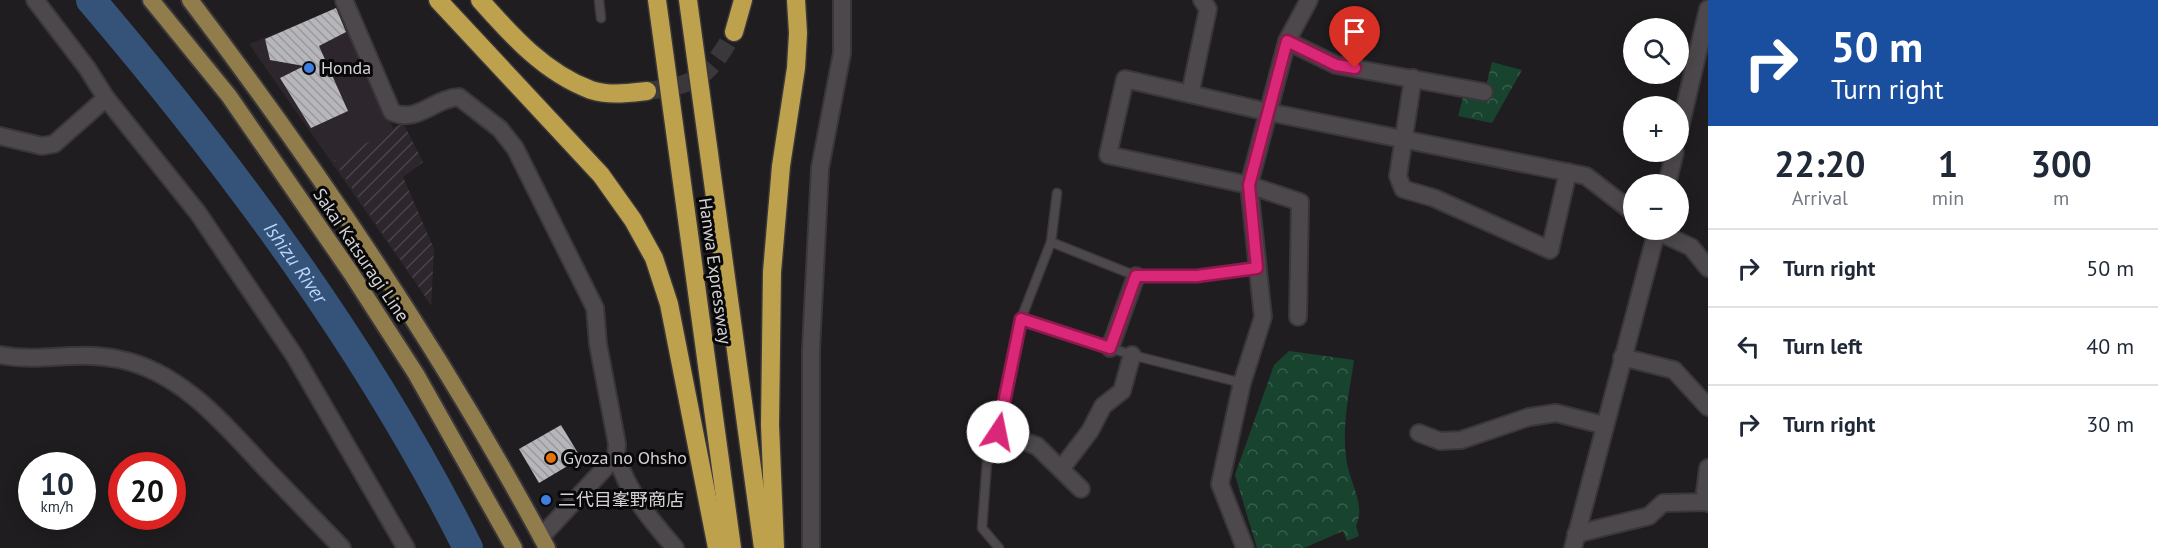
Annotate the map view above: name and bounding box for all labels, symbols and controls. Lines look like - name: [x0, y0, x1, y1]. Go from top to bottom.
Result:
- pin: [1329, 6, 1380, 68]
- icon: arrive: [1338, 15, 1371, 48]
- map controls: [1623, 18, 1689, 240]
- button: search: [1623, 18, 1689, 84]
- text: 50 m: [1831, 19, 1923, 74]
- icon: right: [1732, 24, 1810, 102]
- place label: Honda: [321, 56, 371, 79]
- marker: Honda: [302, 61, 316, 75]
- text: Turn right: [1831, 72, 1944, 106]
- button: +: [1623, 96, 1689, 162]
- text: 22:20: [1774, 140, 1866, 187]
- text: 1: [1938, 140, 1958, 187]
- text: 300: [2031, 140, 2092, 187]
- button: −: [1623, 174, 1689, 240]
- street label: Sakai Katsuragi Line: [308, 184, 415, 326]
- text: Arrival: [1792, 185, 1848, 211]
- text: min: [1932, 185, 1964, 211]
- text: m: [2053, 185, 2069, 211]
- street label: Hanwa Expressway: [694, 196, 737, 346]
- water label: Ishizu River: [258, 217, 334, 310]
- icon: right: [1732, 252, 1765, 285]
- text: Turn right: [1783, 254, 1875, 282]
- text: 50 m: [2086, 254, 2134, 282]
- icon: left: [1732, 330, 1765, 363]
- text: Turn left: [1783, 332, 1863, 360]
- text: 40 m: [2086, 332, 2134, 360]
- position arrow: [966, 400, 1030, 464]
- icon: right: [1732, 408, 1765, 441]
- text: Turn right: [1783, 410, 1875, 438]
- text: 30 m: [2086, 410, 2134, 438]
- place label: Gyoza no Ohsho: [563, 446, 687, 469]
- marker: Gyoza no Ohsho: [544, 451, 558, 465]
- speed limit sign: 20: [108, 452, 186, 530]
- text: 10: [40, 464, 74, 503]
- place label: 二代目峯野商店: [558, 488, 684, 511]
- marker: 二代目峯野商店: [539, 493, 553, 507]
- text: km/h: [41, 497, 73, 516]

